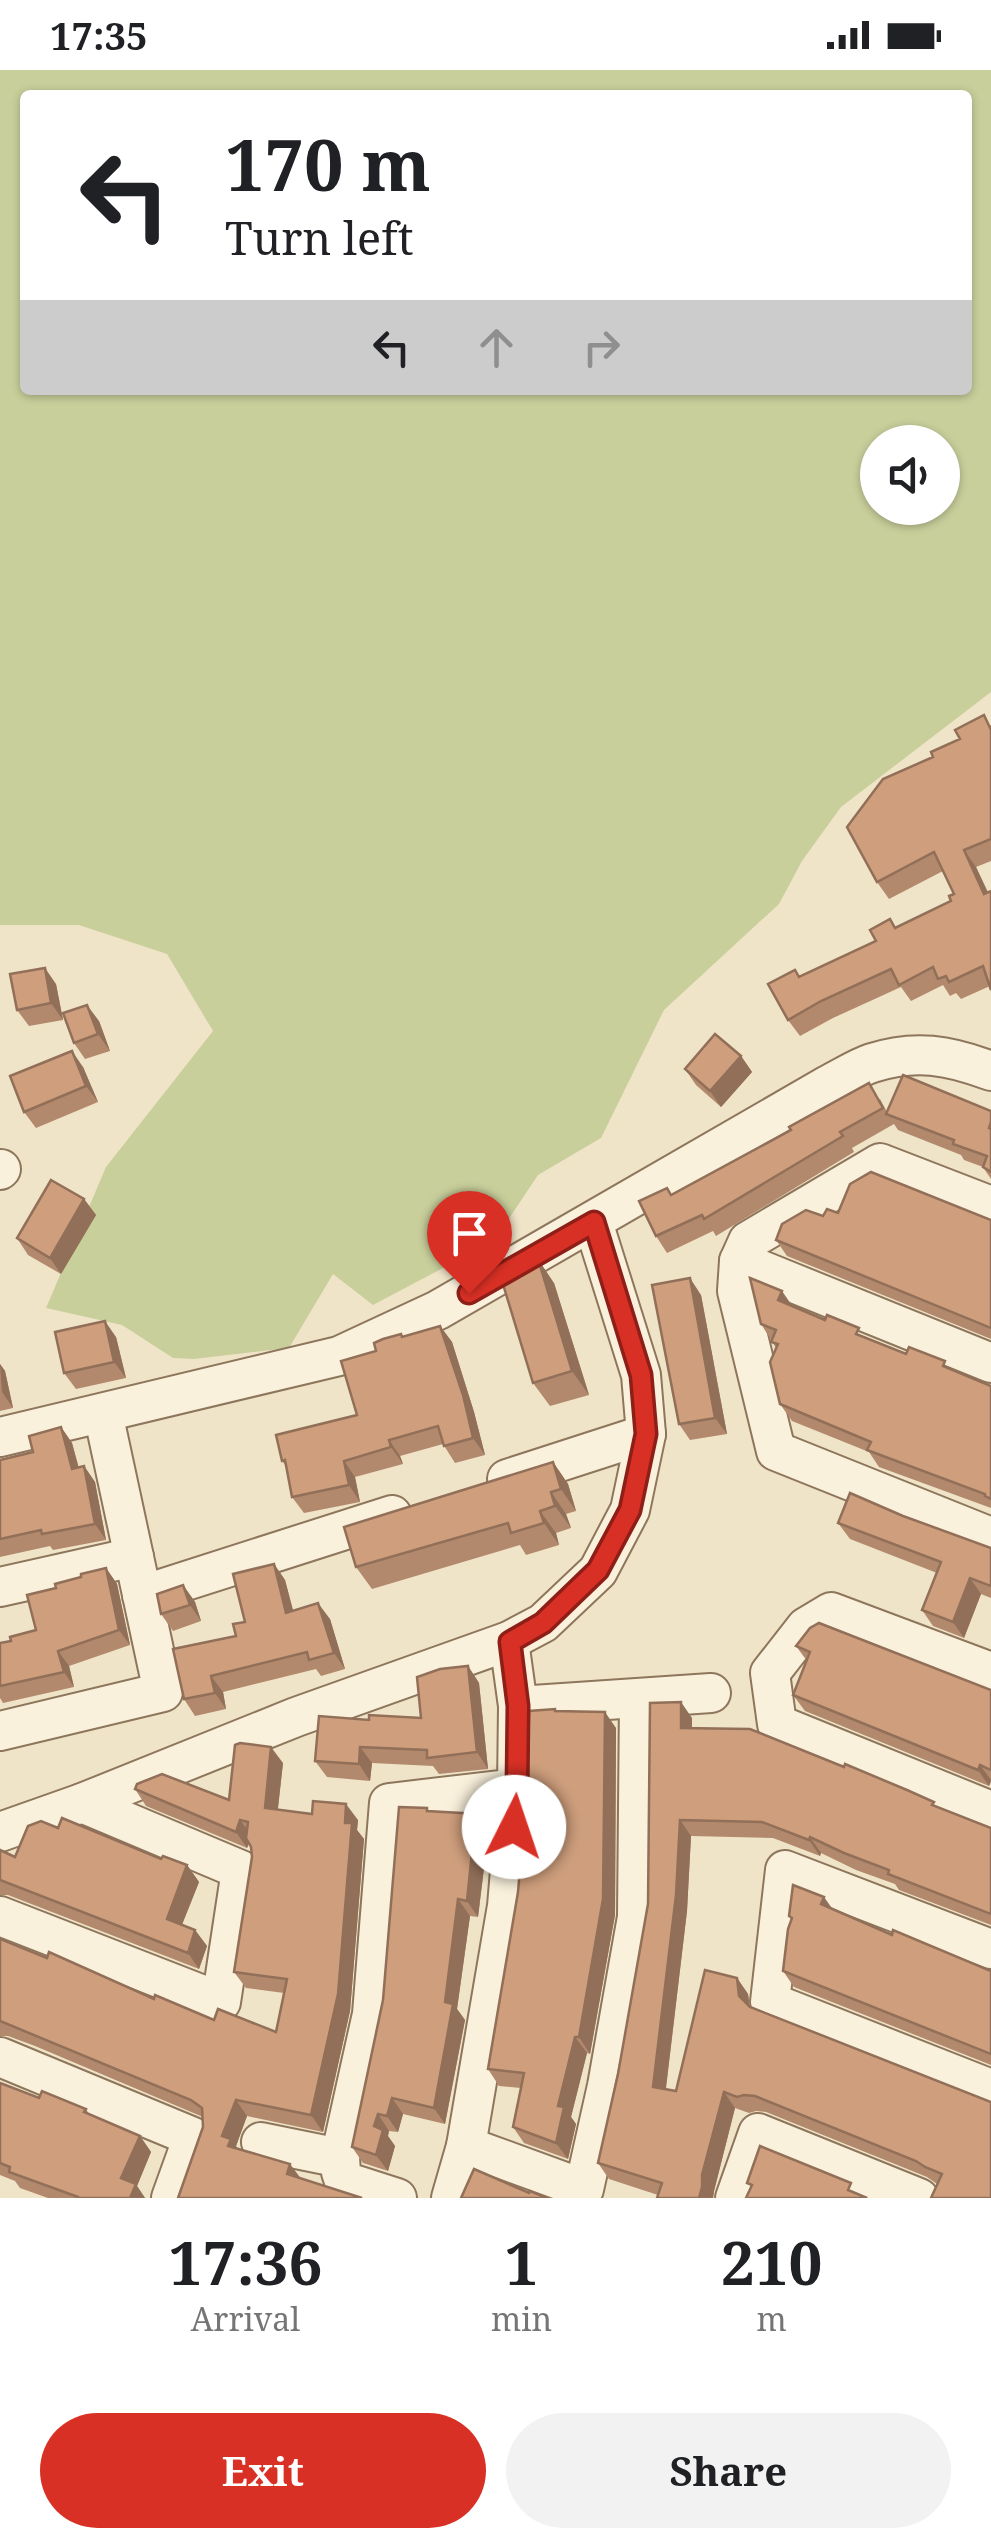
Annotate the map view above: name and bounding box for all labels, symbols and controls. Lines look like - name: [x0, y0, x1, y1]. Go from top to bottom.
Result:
- text: 17:35: [50, 9, 147, 61]
- text: 170 m: [225, 116, 431, 212]
- icon: left: [60, 130, 190, 260]
- text: Turn left: [225, 207, 414, 268]
- icon: left: [364, 320, 419, 375]
- icon: ahead: [469, 320, 524, 375]
- icon: right: [574, 320, 629, 375]
- map controls: [860, 425, 960, 525]
- button: sound: [860, 425, 960, 525]
- pin: [427, 1191, 512, 1294]
- icon: arrive: [442, 1206, 497, 1261]
- position arrow: [462, 1775, 566, 1879]
- text: 17:36: [169, 2221, 322, 2303]
- text: 1: [505, 2221, 539, 2303]
- text: 210: [721, 2221, 822, 2303]
- text: Arrival: [191, 2297, 300, 2340]
- text: min: [491, 2297, 552, 2340]
- text: m: [756, 2297, 787, 2340]
- button: Exit: [40, 2413, 486, 2528]
- button: Share: [506, 2413, 951, 2528]

